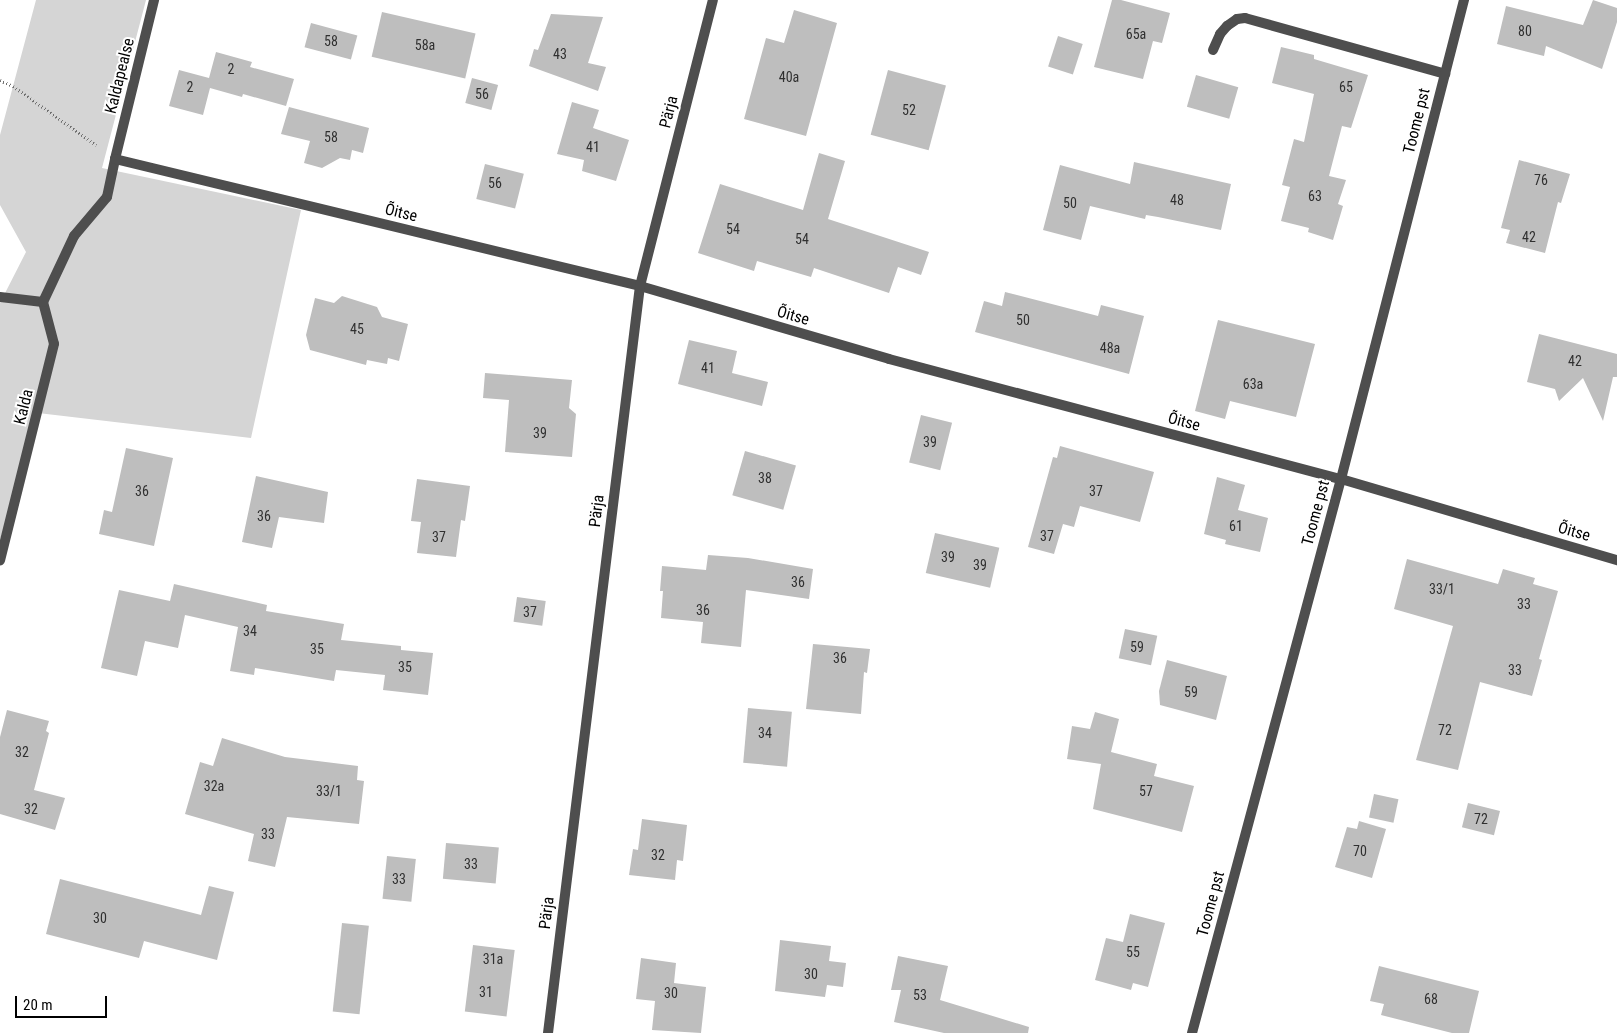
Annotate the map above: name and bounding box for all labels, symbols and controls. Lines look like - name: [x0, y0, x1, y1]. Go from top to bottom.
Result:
- house number: 80: [1518, 23, 1532, 39]
- house number: 65a: [1126, 26, 1146, 42]
- house number: 58: [324, 33, 338, 49]
- street label: Kaldapealse: [101, 36, 139, 116]
- house number: 58a: [415, 37, 435, 53]
- house number: 43: [553, 46, 567, 62]
- house number: 2: [228, 61, 234, 77]
- house number: 40a: [779, 69, 799, 85]
- house number: 2: [187, 79, 193, 95]
- house number: 65: [1339, 79, 1353, 95]
- house number: 56: [475, 86, 489, 102]
- street label: Toome pst: [1400, 86, 1434, 156]
- street label: Pärja: [656, 94, 682, 130]
- house number: 52: [902, 102, 916, 118]
- house number: 58: [324, 129, 338, 145]
- house number: 41: [586, 139, 600, 155]
- house number: 76: [1534, 172, 1548, 188]
- house number: 56: [488, 175, 502, 191]
- house number: 63: [1308, 188, 1322, 204]
- house number: 48: [1170, 192, 1184, 208]
- house number: 50: [1063, 195, 1077, 211]
- street label: Õitse: [383, 200, 419, 226]
- house number: 54: [726, 221, 740, 237]
- house number: 42: [1522, 229, 1536, 245]
- house number: 54: [795, 231, 809, 247]
- street label: Õitse: [775, 302, 811, 330]
- house number: 50: [1016, 312, 1030, 328]
- house number: 45: [350, 321, 364, 337]
- house number: 48a: [1100, 340, 1120, 356]
- house number: 42: [1568, 353, 1582, 369]
- house number: 41: [701, 360, 715, 376]
- house number: 63a: [1243, 376, 1263, 392]
- street label: Kalda: [10, 387, 38, 427]
- street label: Õitse: [1166, 408, 1202, 436]
- house number: 39: [533, 425, 547, 441]
- house number: 39: [923, 434, 937, 450]
- house number: 38: [758, 470, 772, 486]
- street label: Toome pst: [1298, 478, 1334, 548]
- house number: 36: [135, 483, 149, 499]
- house number: 37: [1089, 483, 1103, 499]
- street label: Pärja: [585, 494, 609, 528]
- house number: 36: [257, 508, 271, 524]
- house number: 61: [1229, 518, 1243, 534]
- street label: Õitse: [1556, 518, 1592, 546]
- house number: 37: [1040, 528, 1054, 544]
- house number: 37: [432, 529, 446, 545]
- house number: 39: [941, 549, 955, 565]
- house number: 39: [973, 557, 987, 573]
- house number: 36: [791, 574, 805, 590]
- house number: 33/1: [1429, 581, 1455, 597]
- house number: 33: [1517, 596, 1531, 612]
- house number: 36: [696, 602, 710, 618]
- house number: 37: [523, 604, 537, 620]
- house number: 34: [243, 623, 257, 639]
- house number: 59: [1130, 639, 1144, 655]
- house number: 35: [310, 641, 324, 657]
- house number: 36: [833, 650, 847, 666]
- house number: 35: [398, 659, 412, 675]
- house number: 33: [1508, 662, 1522, 678]
- house number: 59: [1184, 684, 1198, 700]
- house number: 72: [1438, 722, 1452, 738]
- house number: 34: [758, 725, 772, 741]
- house number: 32: [15, 744, 29, 760]
- house number: 32a: [204, 778, 224, 794]
- house number: 33/1: [316, 783, 342, 799]
- house number: 57: [1139, 783, 1153, 799]
- house number: 32: [24, 801, 38, 817]
- house number: 72: [1474, 811, 1488, 827]
- house number: 33: [261, 826, 275, 842]
- house number: 70: [1353, 843, 1367, 859]
- house number: 32: [651, 847, 665, 863]
- house number: 33: [464, 856, 478, 872]
- street label: Toome pst: [1193, 869, 1229, 939]
- house number: 33: [392, 871, 406, 887]
- street label: Pärja: [535, 896, 559, 930]
- house number: 30: [93, 910, 107, 926]
- house number: 55: [1126, 944, 1140, 960]
- house number: 31a: [483, 951, 503, 967]
- house number: 30: [804, 966, 818, 982]
- house number: 31: [479, 984, 493, 1000]
- house number: 30: [664, 985, 678, 1001]
- scale bar: [18, 986, 110, 1018]
- house number: 53: [913, 987, 927, 1003]
- house number: 68: [1424, 991, 1438, 1007]
- text: 20 m: [23, 996, 53, 1014]

